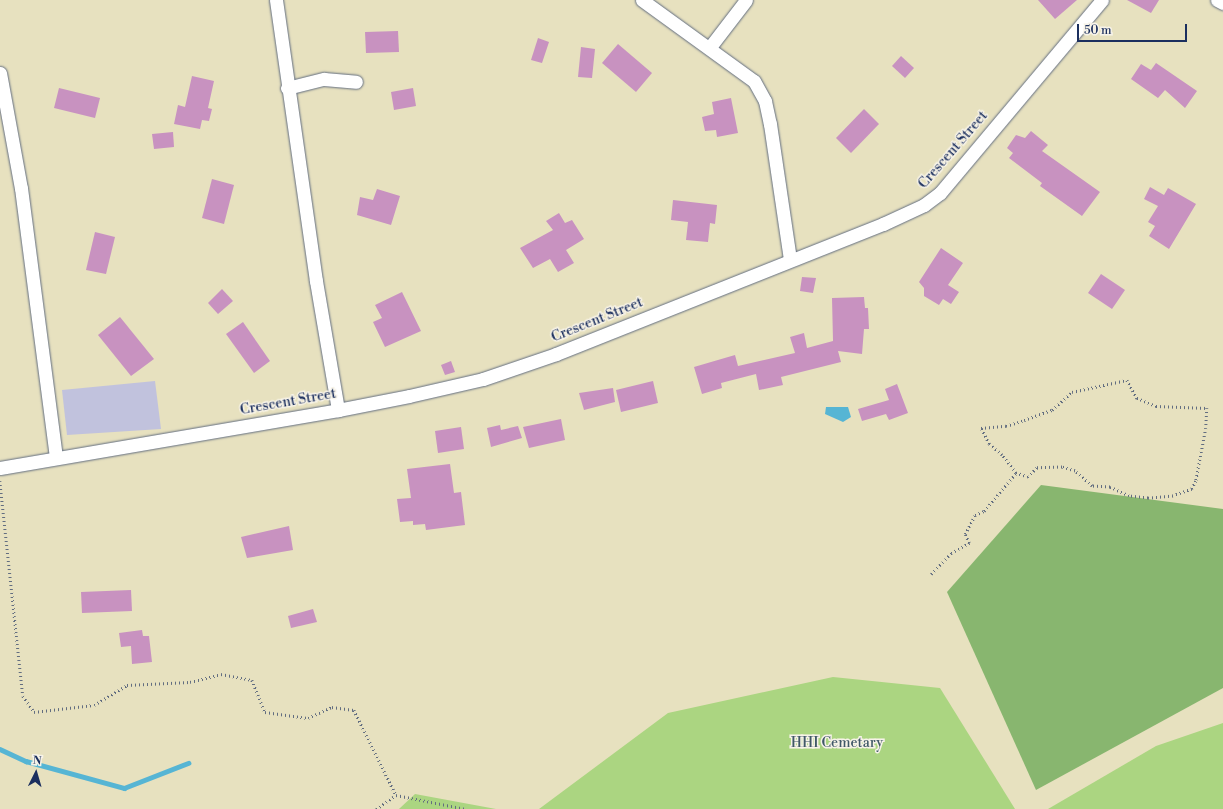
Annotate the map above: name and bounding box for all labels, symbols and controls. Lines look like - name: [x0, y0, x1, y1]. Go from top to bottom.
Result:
- scale bar: [1079, 16, 1189, 42]
- text: 50 m: [1084, 23, 1112, 38]
- street label: Crescent Street: [915, 108, 991, 192]
- street label: Crescent Street: [549, 294, 645, 346]
- street label: Crescent Street: [239, 385, 337, 419]
- park label: HHI Cemetary: [791, 735, 883, 751]
- north arrow: [16, 753, 56, 793]
- text: N: [32, 754, 42, 768]

